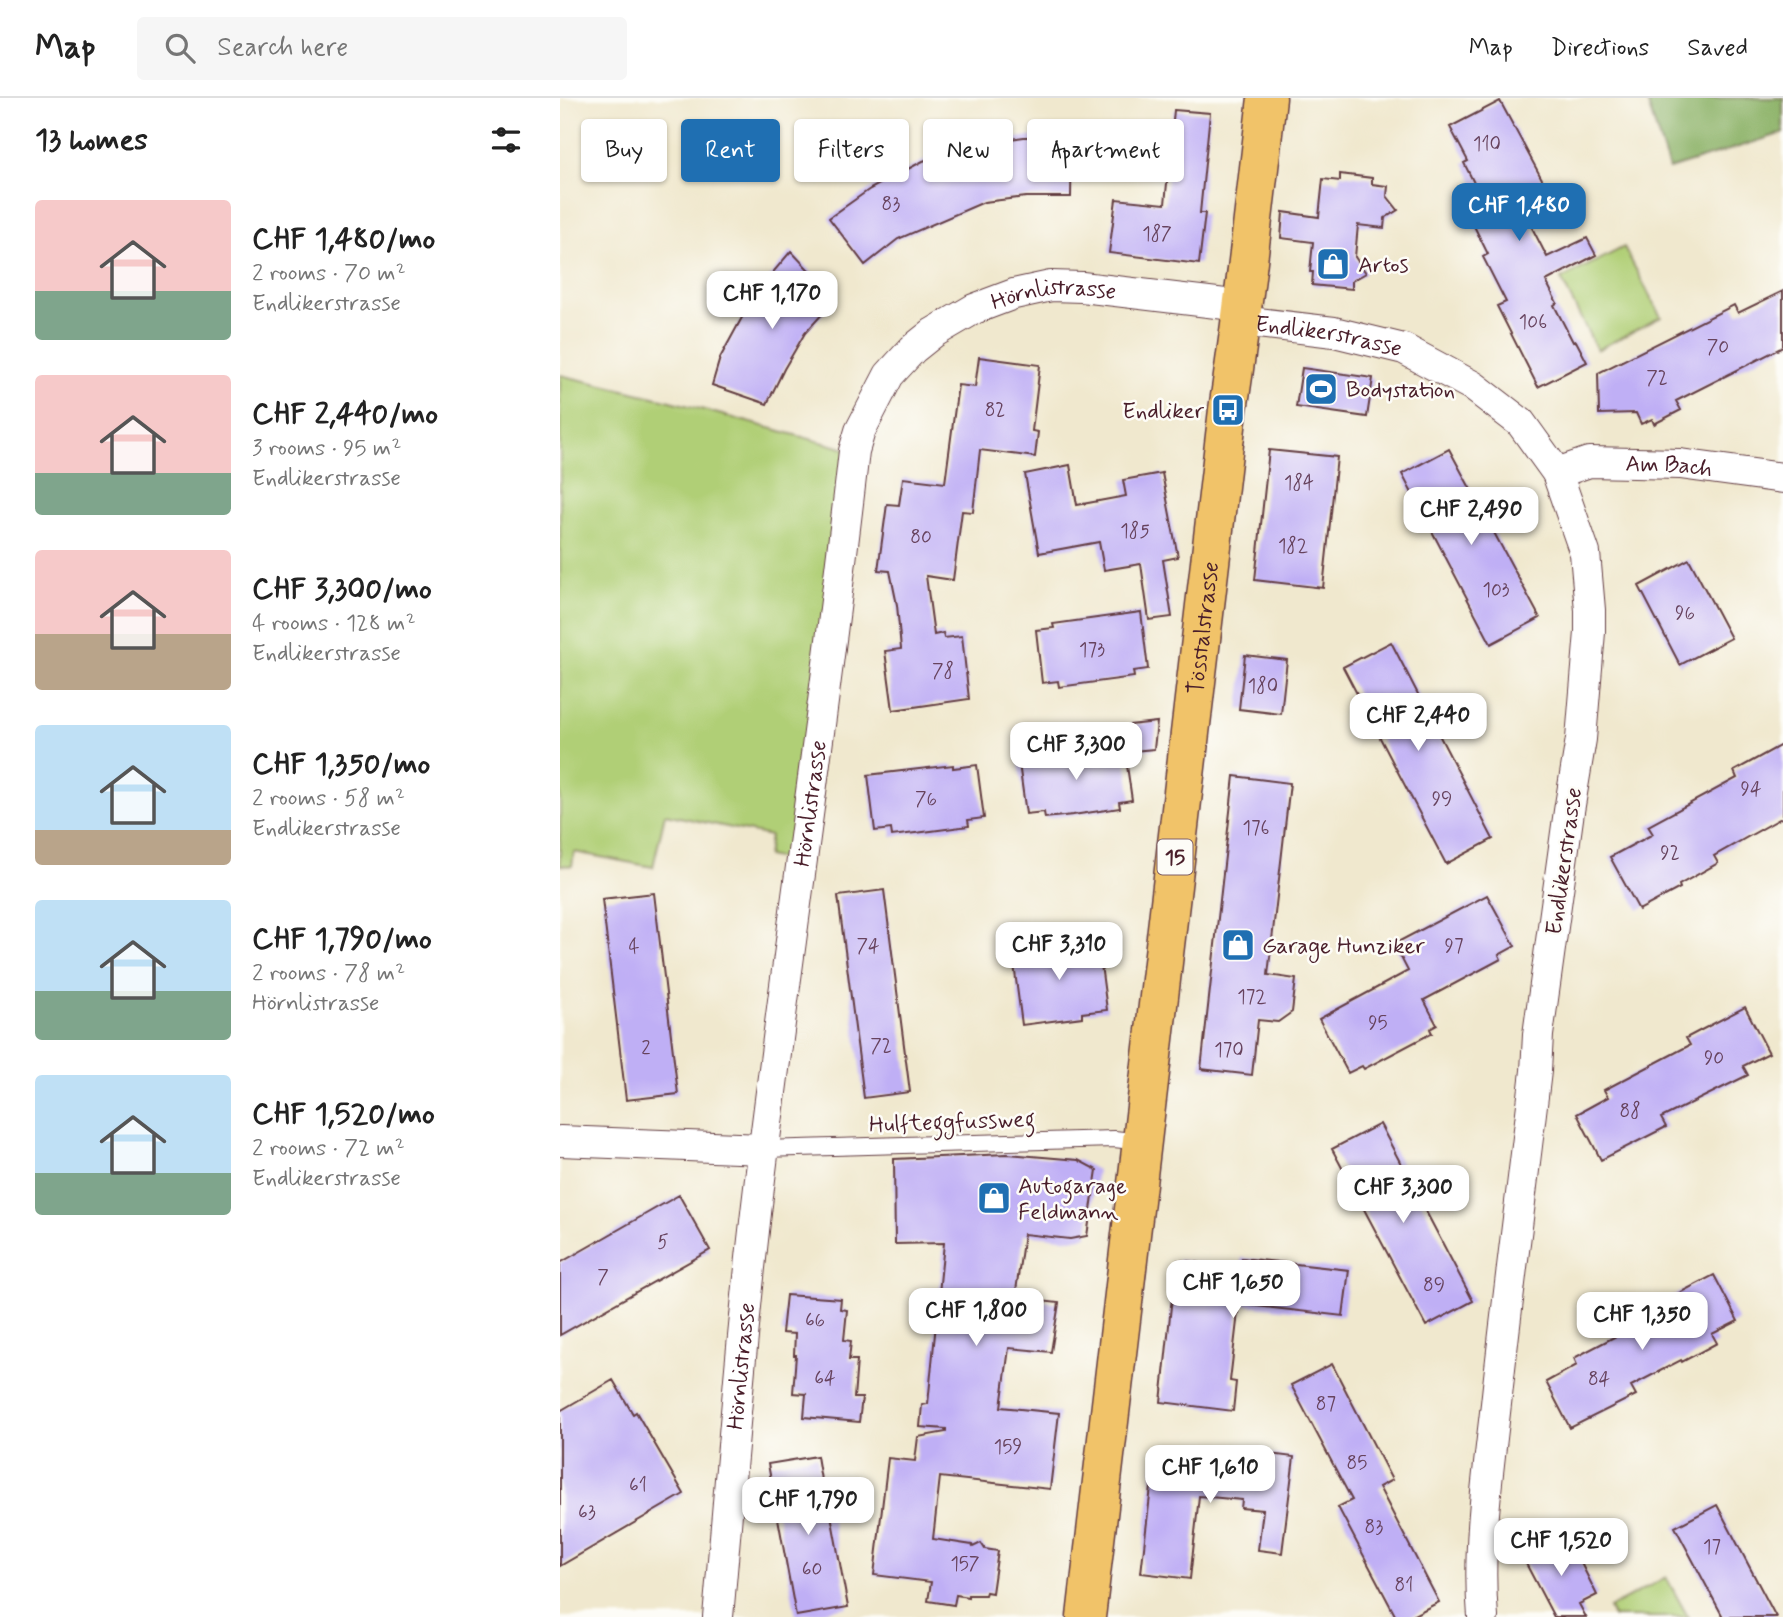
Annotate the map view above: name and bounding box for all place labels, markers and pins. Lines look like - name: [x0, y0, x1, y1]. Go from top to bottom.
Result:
- pin: CHF 1,480: [1439, 184, 1599, 243]
- shop icon: Artos: [1314, 245, 1352, 283]
- place label: Artos: [1358, 251, 1409, 281]
- pin: CHF 1,170: [692, 272, 852, 331]
- sports icon: Bodystation: [1302, 370, 1340, 408]
- place label: Bodystation: [1346, 376, 1455, 406]
- bus stop icon: Endliker: [1209, 391, 1247, 429]
- place label: Endliker: [1122, 397, 1204, 427]
- pin: CHF 2,490: [1391, 488, 1551, 547]
- pin: CHF 2,440: [1338, 694, 1498, 753]
- pin: CHF 3,300: [996, 722, 1156, 782]
- pin: CHF 3,310: [979, 922, 1139, 982]
- shop icon: Garage Hunziker: [1219, 926, 1257, 964]
- place label: Garage Hunziker: [1262, 932, 1425, 964]
- pin: CHF 3,300: [1323, 1166, 1483, 1225]
- place label: Autogarage Feldmann: [1018, 1172, 1127, 1228]
- shop icon: Autogarage Feldmann: [975, 1179, 1013, 1217]
- pin: CHF 1,650: [1153, 1260, 1313, 1320]
- pin: CHF 1,800: [896, 1288, 1056, 1348]
- pin: CHF 1,350: [1562, 1292, 1722, 1352]
- pin: CHF 1,610: [1130, 1446, 1290, 1505]
- pin: CHF 1,790: [728, 1478, 888, 1537]
- pin: CHF 1,520: [1481, 1518, 1641, 1578]

